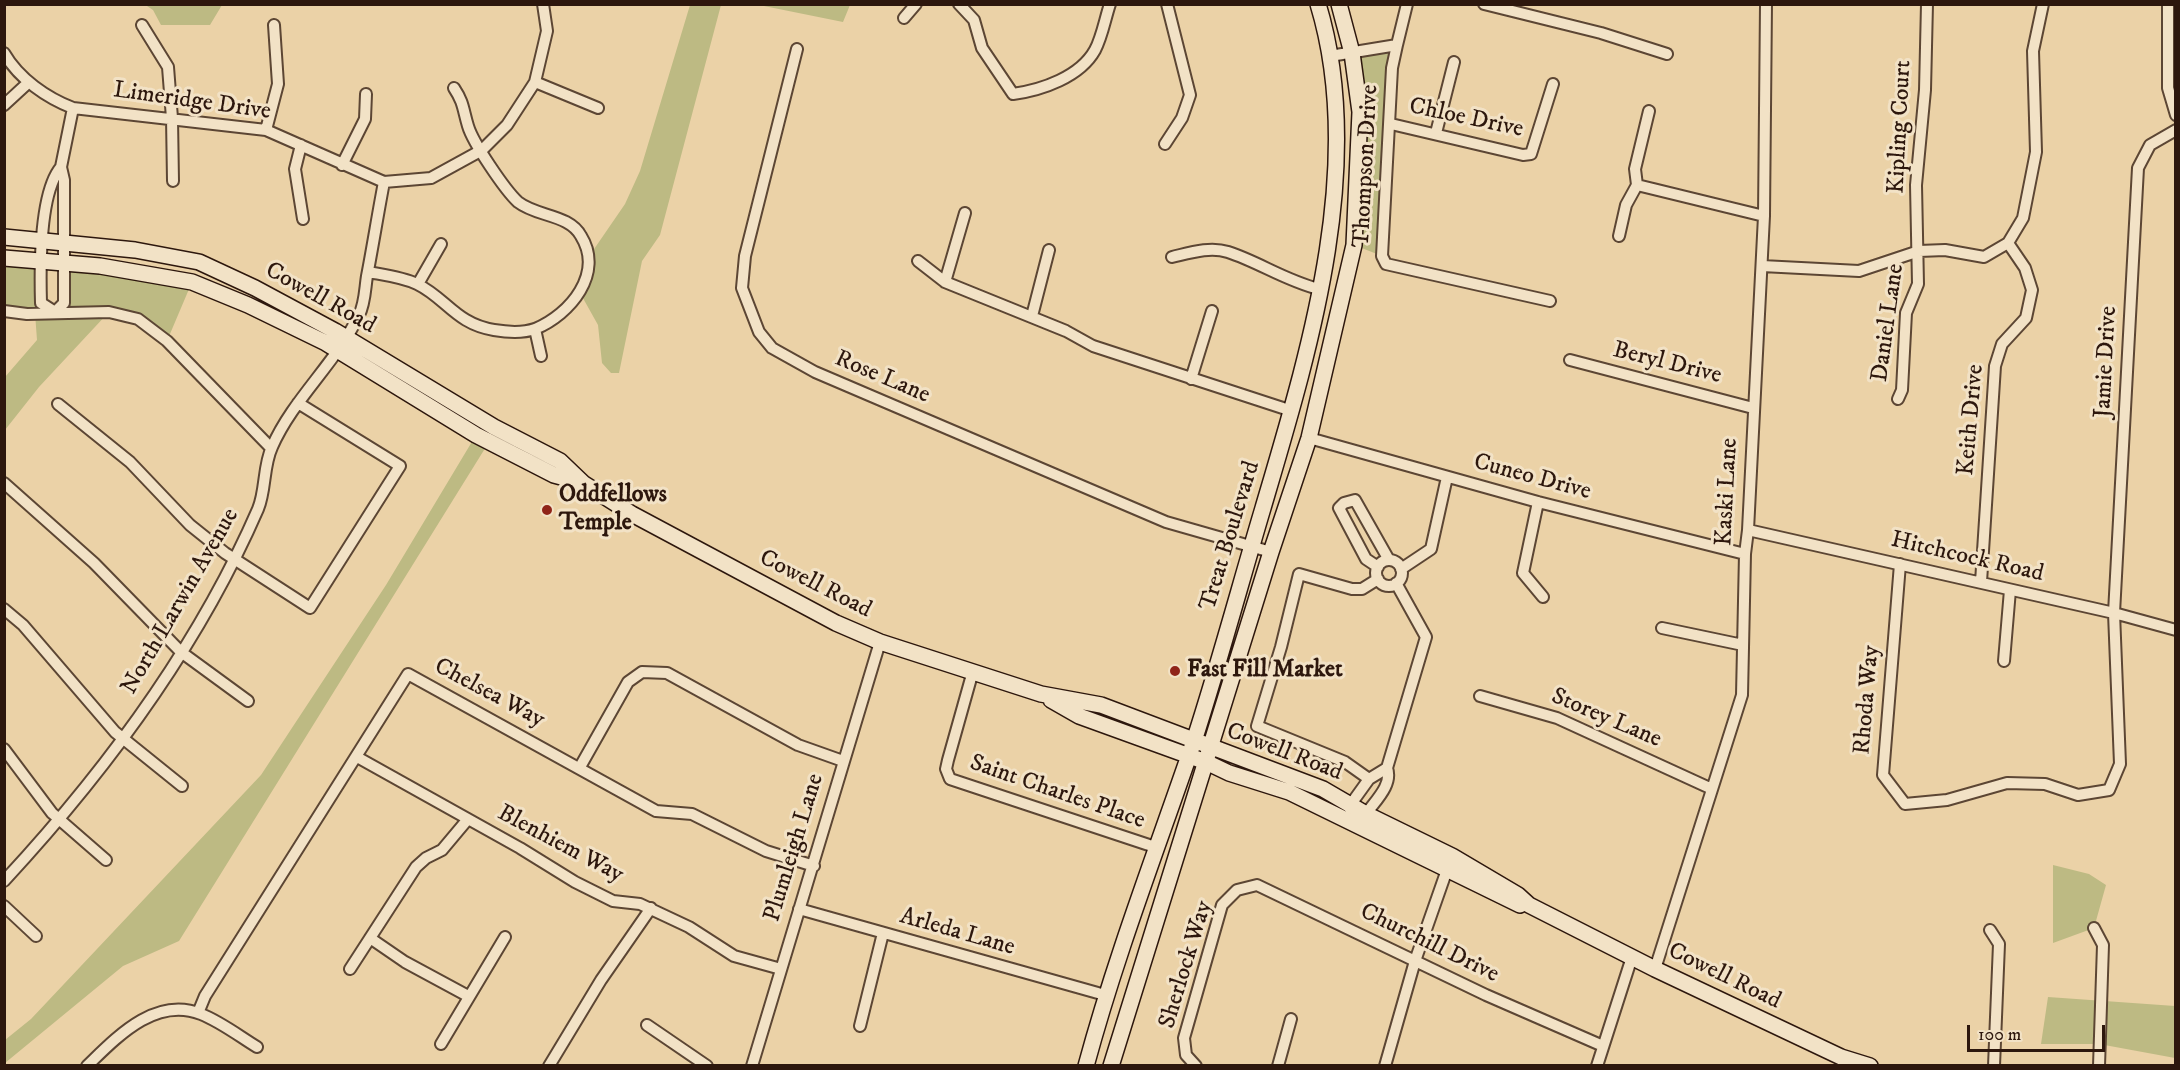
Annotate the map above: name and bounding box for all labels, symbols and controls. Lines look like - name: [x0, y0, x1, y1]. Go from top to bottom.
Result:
- street label: Kipling Court: [1883, 60, 1919, 194]
- street label: Limeridge Drive: [111, 77, 273, 127]
- street label: Thompson Drive: [1348, 84, 1386, 248]
- street label: Chloe Drive: [1406, 93, 1526, 145]
- street label: Cowell Road: [260, 257, 380, 341]
- street label: Daniel Lane: [1866, 262, 1912, 384]
- street label: Jamie Drive: [2090, 305, 2124, 419]
- street label: Beryl Drive: [1610, 337, 1724, 391]
- street label: Rose Lane: [830, 345, 934, 411]
- street label: Keith Drive: [1953, 363, 1991, 477]
- street label: Kaski Lane: [1711, 437, 1745, 547]
- street label: Cuneo Drive: [1470, 449, 1594, 507]
- street label: Treat Boulevard: [1195, 458, 1267, 614]
- place label: Oddfellows Temple: [559, 482, 667, 538]
- marker: Oddfellows Temple: [540, 503, 554, 517]
- street label: North Larwin Avenue: [116, 504, 246, 700]
- street label: Hitchcock Road: [1888, 526, 2046, 590]
- street label: Cowell Road: [754, 544, 876, 626]
- street label: Rhoda Way: [1849, 644, 1887, 756]
- street label: Chelsea Way: [429, 653, 549, 735]
- place label: Fast Fill Market: [1187, 657, 1343, 685]
- marker: Fast Fill Market: [1168, 664, 1182, 678]
- street label: Storey Lane: [1546, 683, 1666, 755]
- street label: Cowell Road: [1222, 718, 1346, 788]
- street label: Saint Charles Place: [966, 750, 1148, 836]
- street label: Plumleigh Lane: [759, 771, 831, 925]
- street label: Blenhiem Way: [492, 800, 628, 890]
- street label: Sherlock Way: [1154, 898, 1220, 1032]
- street label: Churchill Drive: [1355, 898, 1503, 990]
- street label: Arleda Lane: [896, 903, 1018, 963]
- street label: Cowell Road: [1663, 937, 1785, 1017]
- scale bar: [1970, 1013, 2108, 1051]
- text: 100 m: [1978, 1024, 2021, 1046]

